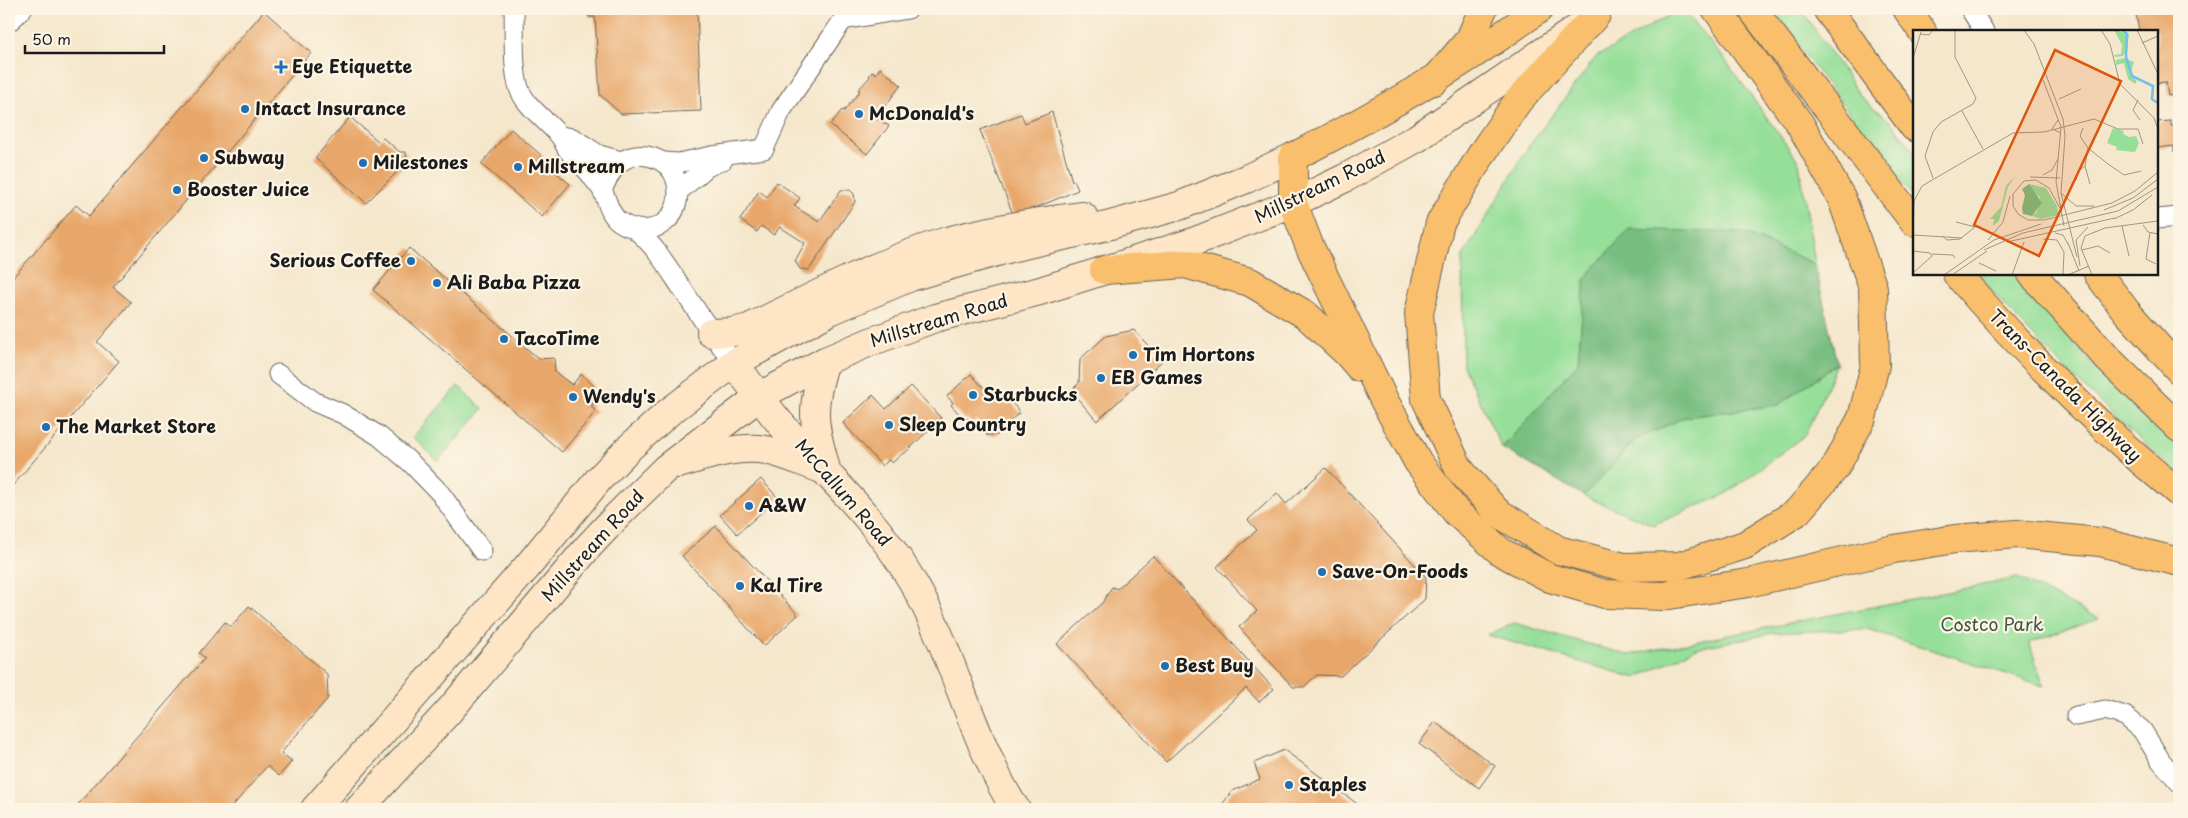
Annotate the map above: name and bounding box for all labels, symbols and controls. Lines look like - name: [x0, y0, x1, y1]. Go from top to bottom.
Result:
- scale bar: [25, 22, 164, 54]
- text: 50 m: [32, 27, 71, 50]
- inset map: [1913, 30, 2158, 275]
- place label: Eye Etiquette: [292, 52, 413, 79]
- marker: Eye Etiquette: [274, 60, 288, 74]
- place label: Intact Insurance: [255, 94, 406, 121]
- place label: McDonald's: [869, 99, 975, 126]
- marker: Intact Insurance: [239, 103, 251, 115]
- marker: McDonald's: [853, 108, 865, 120]
- street label: Millstream Road: [1249, 142, 1389, 229]
- place label: Subway: [214, 143, 284, 170]
- place label: Milestones: [373, 148, 468, 175]
- marker: Subway: [198, 152, 210, 164]
- place label: Millstream: [528, 152, 625, 179]
- marker: Milestones: [357, 157, 369, 169]
- marker: Millstream: [512, 161, 524, 173]
- place label: Booster Juice: [187, 175, 310, 202]
- marker: Booster Juice: [171, 184, 183, 196]
- place label: Serious Coffee: [269, 246, 401, 273]
- marker: Serious Coffee: [405, 255, 417, 267]
- place label: Ali Baba Pizza: [447, 268, 581, 295]
- marker: Ali Baba Pizza: [431, 277, 443, 289]
- street label: Millstream Road: [866, 286, 1011, 353]
- street label: Trans-Canada Highway: [1983, 302, 2149, 468]
- place label: TacoTime: [514, 324, 600, 351]
- marker: TacoTime: [498, 333, 510, 345]
- place label: Tim Hortons: [1143, 340, 1255, 367]
- marker: Tim Hortons: [1127, 349, 1139, 361]
- place label: EB Games: [1111, 363, 1203, 390]
- marker: EB Games: [1095, 372, 1107, 384]
- place label: Starbucks: [983, 380, 1078, 407]
- place label: Wendy's: [583, 382, 656, 409]
- marker: Starbucks: [967, 389, 979, 401]
- marker: Wendy's: [567, 391, 579, 403]
- place label: Sleep Country: [899, 410, 1026, 437]
- place label: The Market Store: [56, 412, 216, 439]
- marker: Sleep Country: [883, 419, 895, 431]
- marker: The Market Store: [40, 421, 52, 433]
- street label: McCallum Road: [790, 432, 899, 552]
- street label: Millstream Road: [534, 483, 650, 607]
- place label: A&W: [759, 491, 806, 518]
- marker: A&W: [743, 500, 755, 512]
- place label: Save-On-Foods: [1332, 557, 1468, 584]
- marker: Save-On-Foods: [1316, 566, 1328, 578]
- place label: Kal Tire: [750, 571, 823, 598]
- marker: Kal Tire: [734, 580, 746, 592]
- park label: Costco Park: [1940, 610, 2044, 637]
- place label: Best Buy: [1175, 651, 1254, 678]
- marker: Best Buy: [1159, 660, 1171, 672]
- place label: Staples: [1299, 770, 1367, 797]
- marker: Staples: [1283, 779, 1295, 791]

